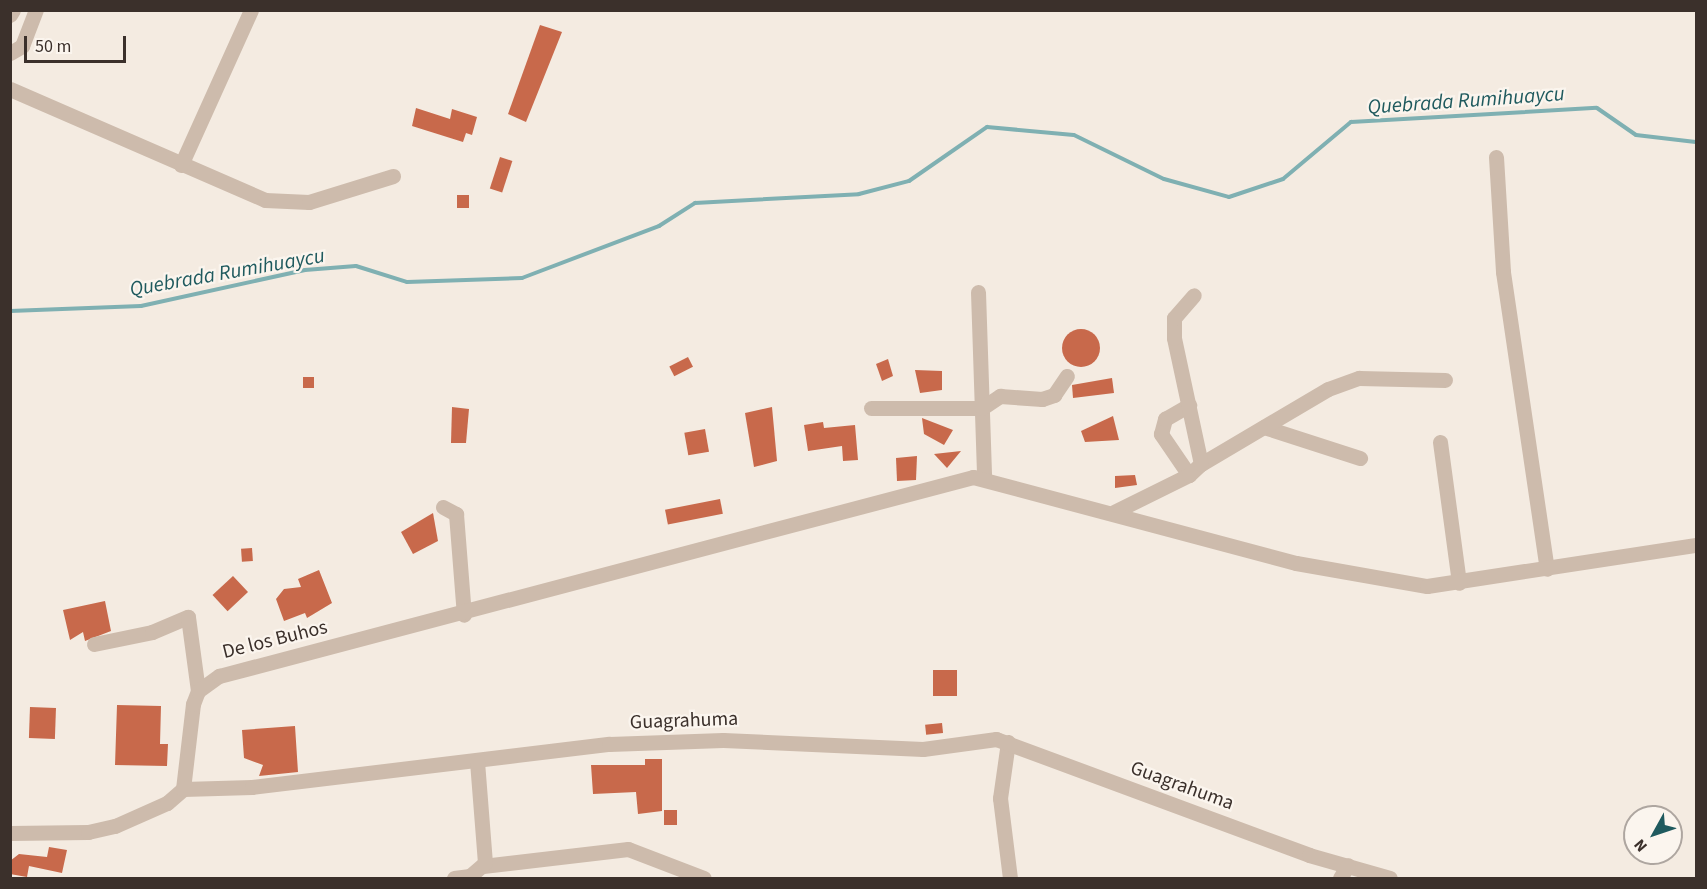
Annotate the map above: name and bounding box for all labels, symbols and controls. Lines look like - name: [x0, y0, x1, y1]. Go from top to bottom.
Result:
- scale bar: [27, 24, 129, 62]
- text: 50 m: [35, 34, 71, 59]
- water label: Quebrada Rumihuaycu: [1367, 81, 1565, 119]
- water label: Quebrada Rumihuaycu: [128, 242, 326, 302]
- street label: De los Buhos: [220, 615, 330, 665]
- street label: Guagrahuma: [629, 707, 739, 735]
- street label: Guagrahuma: [1127, 756, 1237, 816]
- north arrow: [1623, 805, 1683, 865]
- text: N: [1629, 834, 1653, 856]

